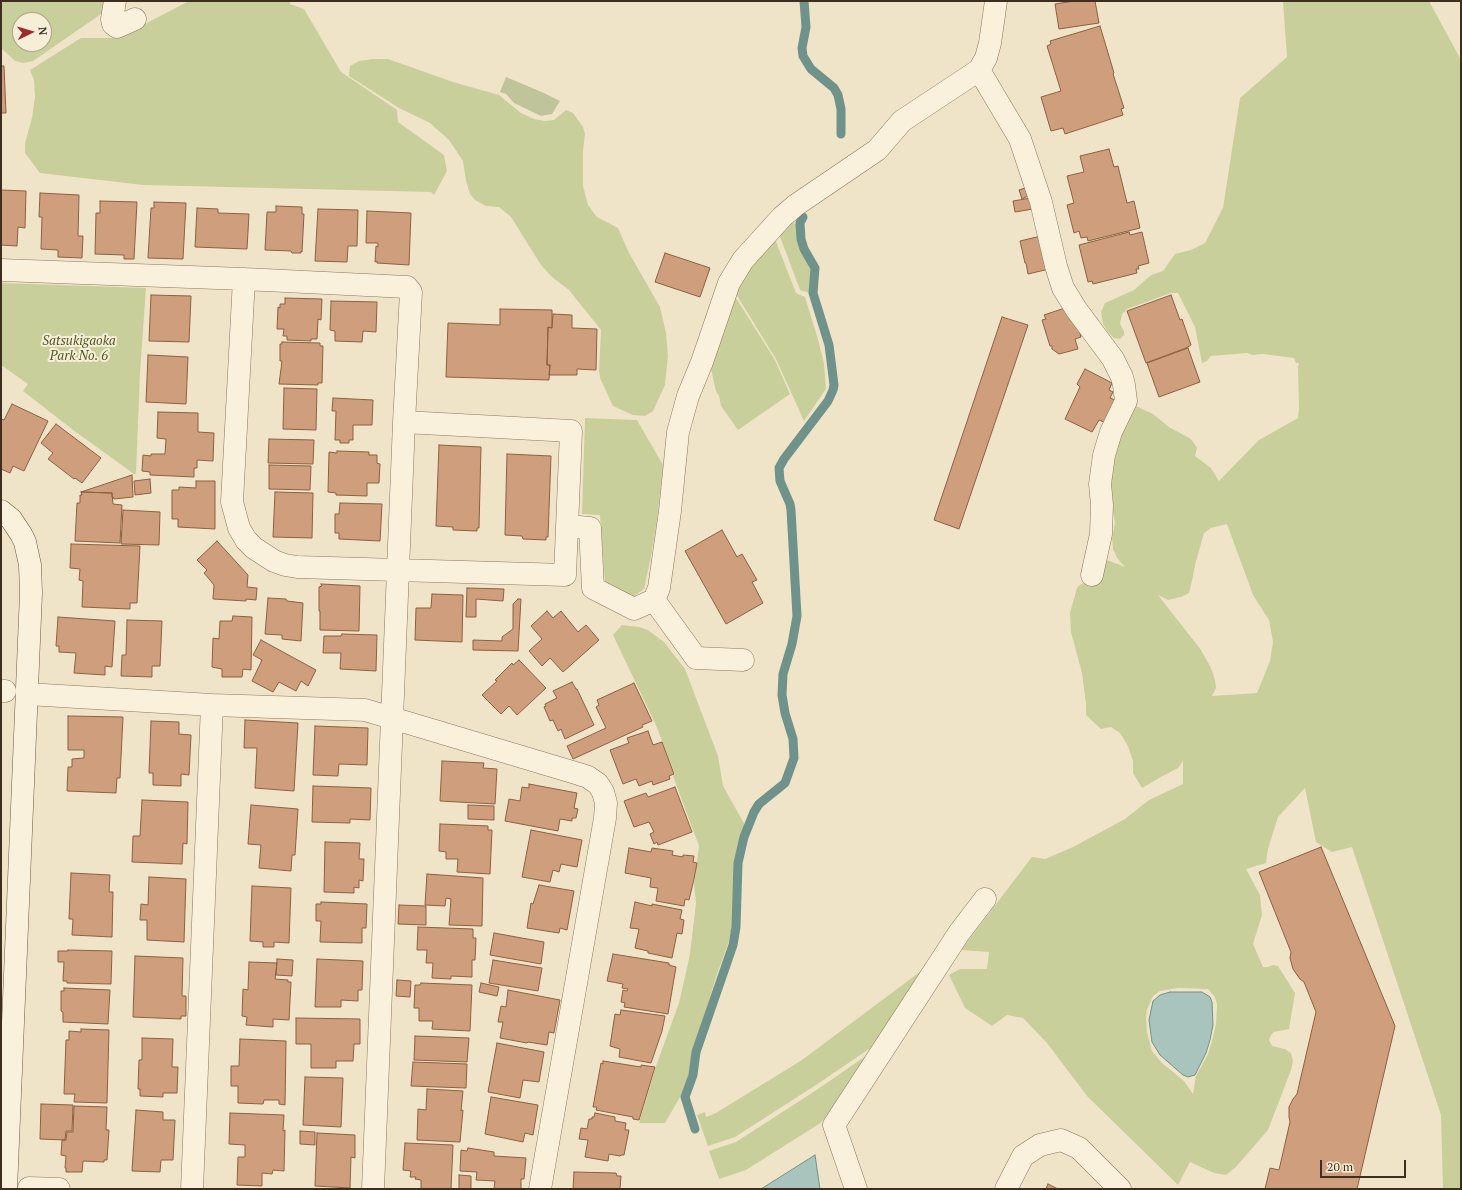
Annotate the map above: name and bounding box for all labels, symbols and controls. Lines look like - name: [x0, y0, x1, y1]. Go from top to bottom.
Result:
- north arrow: [12, 12, 52, 52]
- text: N: [36, 26, 50, 36]
- park label: Satsukigaoka Park No. 6: [42, 333, 116, 364]
- scale bar: [1322, 1152, 1408, 1178]
- text: 20 m: [1327, 1159, 1353, 1174]

